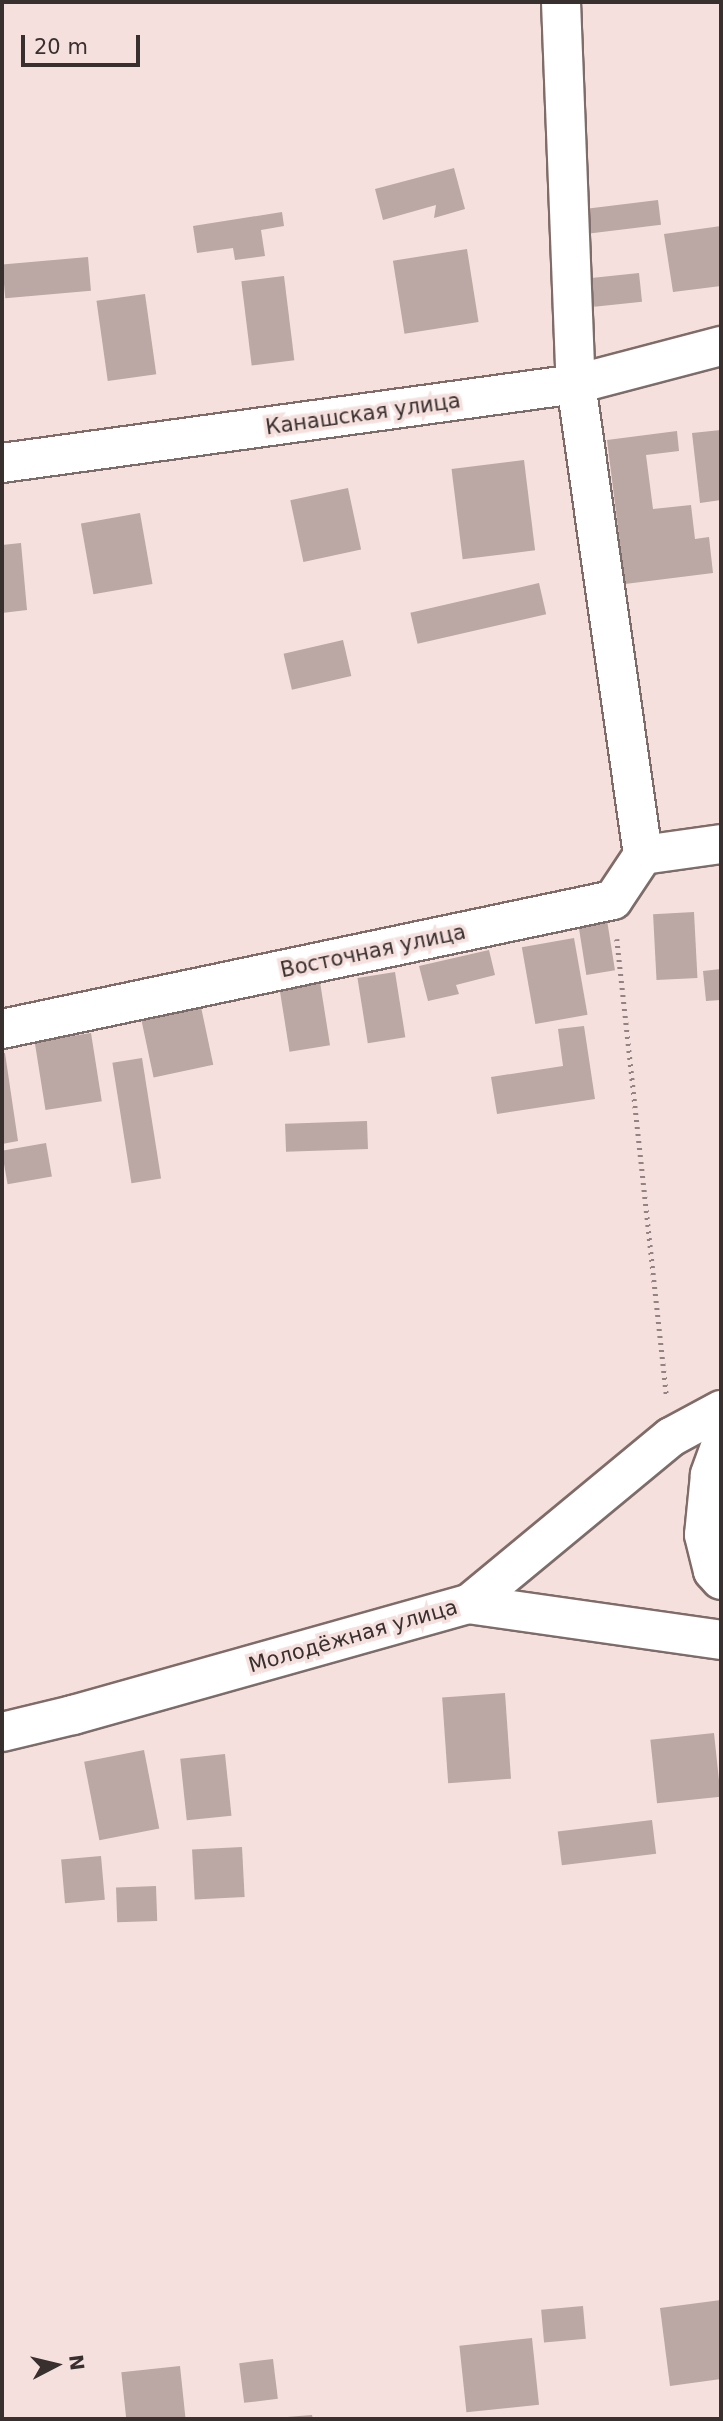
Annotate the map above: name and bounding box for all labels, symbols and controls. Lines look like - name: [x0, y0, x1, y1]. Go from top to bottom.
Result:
- scale bar: [24, 21, 144, 65]
- text: 20 m: [34, 35, 88, 59]
- street label: Канашская улица: [264, 388, 462, 440]
- street label: Восточная улица: [278, 919, 468, 983]
- street label: Молодёжная улица: [246, 1594, 460, 1678]
- north arrow: [21, 2330, 91, 2400]
- text: N: [65, 2353, 89, 2372]

